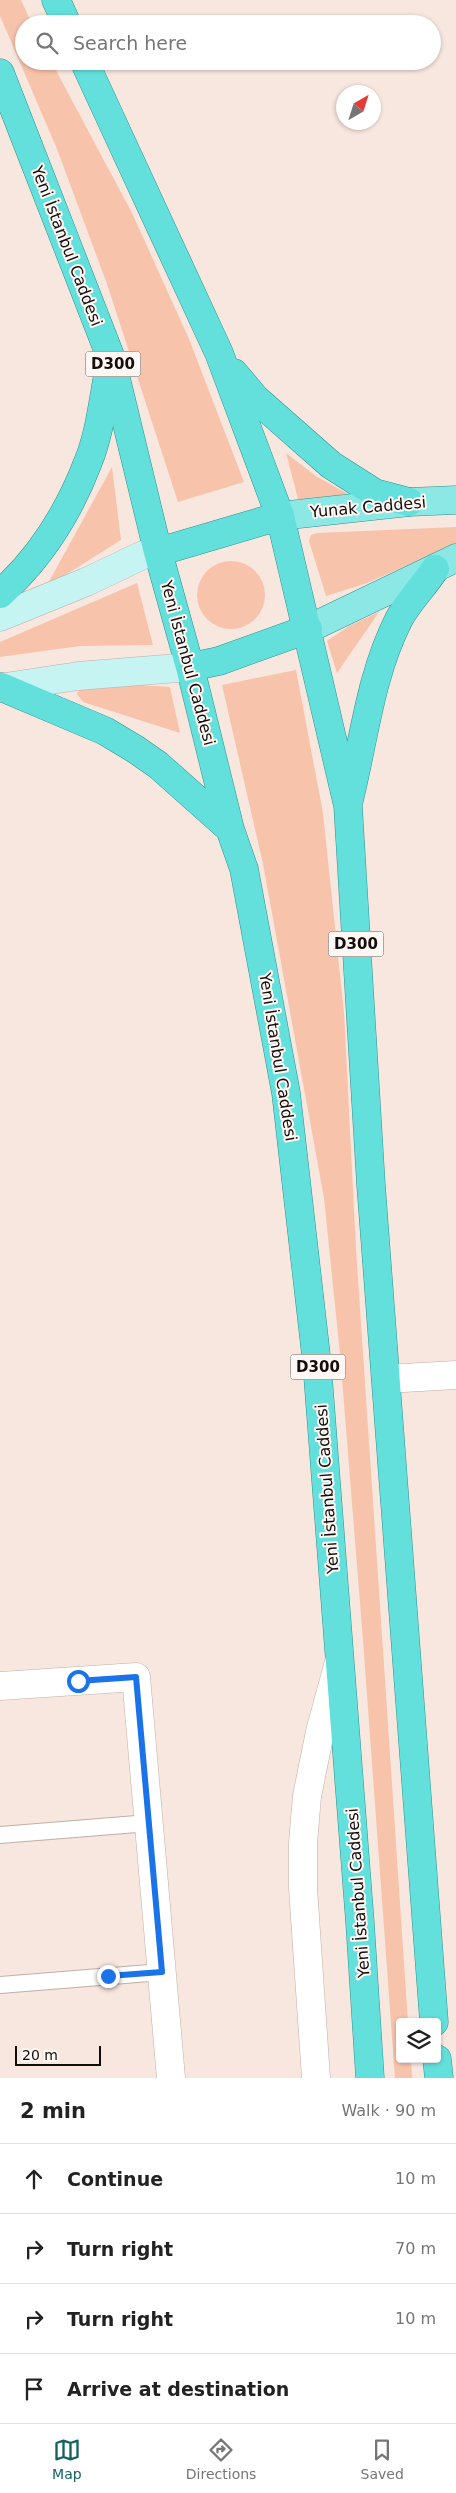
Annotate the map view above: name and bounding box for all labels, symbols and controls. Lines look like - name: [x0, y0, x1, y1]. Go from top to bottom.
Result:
- search box: [15, 15, 441, 70]
- icon: search: [33, 29, 61, 57]
- text: Search here: [73, 32, 187, 54]
- north arrow: [336, 85, 381, 130]
- street label: Yeni İstanbul Caddesi: [27, 162, 106, 329]
- road number: D300: [86, 352, 140, 376]
- street label: Yunak Caddesi: [308, 492, 427, 522]
- street label: Yeni İstanbul Caddesi: [157, 577, 219, 748]
- road number: D300: [328, 932, 384, 956]
- street label: Yeni İstanbul Caddesi: [255, 970, 301, 1143]
- road number: D300: [290, 1354, 346, 1380]
- street label: Yeni İstanbul Caddesi: [312, 1403, 342, 1576]
- route start: [67, 1670, 90, 1693]
- street label: Yeni İstanbul Caddesi: [343, 1807, 373, 1980]
- route end: [97, 1965, 120, 1988]
- map controls: [396, 2018, 441, 2063]
- button: layers: [396, 2018, 441, 2063]
- scale bar: [15, 2043, 101, 2066]
- text: 20 m: [22, 2047, 58, 2063]
- text: 2 min: [20, 2099, 86, 2123]
- text: Walk · 90 m: [341, 2101, 436, 2120]
- icon: ahead: [20, 2165, 48, 2193]
- text: Continue: [67, 2168, 163, 2190]
- text: 10 m: [395, 2169, 436, 2188]
- icon: right: [20, 2235, 48, 2263]
- text: Turn right: [67, 2238, 173, 2260]
- text: 70 m: [395, 2239, 436, 2258]
- icon: right: [20, 2305, 48, 2333]
- text: Turn right: [67, 2308, 173, 2330]
- text: 10 m: [395, 2309, 436, 2328]
- icon: arrive: [20, 2375, 48, 2403]
- text: Arrive at destination: [67, 2378, 289, 2400]
- tab: Map: [52, 2436, 82, 2482]
- tab: Directions: [186, 2436, 256, 2482]
- tab: Saved: [361, 2436, 404, 2482]

